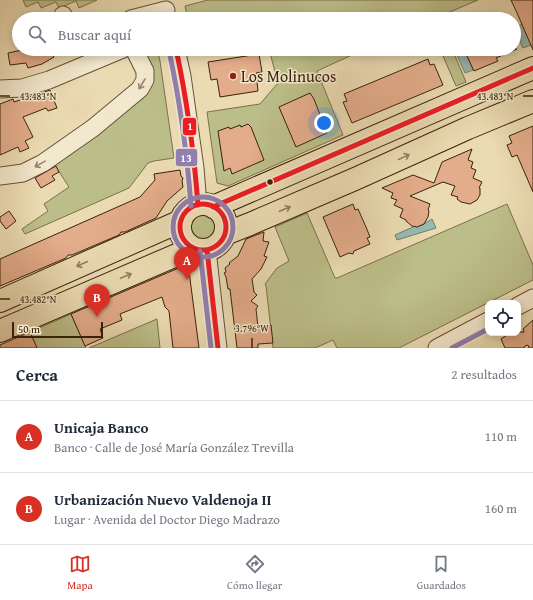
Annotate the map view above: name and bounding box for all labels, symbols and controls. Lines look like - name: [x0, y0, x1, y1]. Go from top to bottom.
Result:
- search box: [12, 12, 521, 56]
- icon: search: [26, 23, 48, 45]
- text: Buscar aquí: [58, 24, 131, 45]
- place label: Los Molinucos: [241, 64, 336, 88]
- marker: Los Molinucos: [228, 71, 238, 81]
- one-way arrow: [137, 79, 146, 90]
- text: 43.483°N: [20, 89, 57, 104]
- text: 43.483°N: [477, 89, 514, 104]
- your location: [314, 113, 334, 133]
- line badge: 1: [182, 117, 197, 136]
- text: 1: [187, 118, 193, 134]
- line badge: 13: [175, 148, 198, 167]
- text: 13: [180, 150, 192, 166]
- one-way arrow: [398, 153, 410, 160]
- one-way arrow: [34, 161, 46, 168]
- unlabelled marker: [265, 177, 275, 187]
- one-way arrow: [279, 205, 291, 212]
- pin: A: [174, 247, 200, 280]
- one-way arrow: [77, 261, 89, 268]
- one-way arrow: [119, 272, 131, 280]
- pin: B: [84, 284, 110, 317]
- text: 43.482°N: [20, 292, 57, 307]
- map controls: [485, 300, 521, 336]
- button: locate: [485, 300, 521, 336]
- scale bar: [12, 320, 103, 339]
- text: 50 m: [18, 321, 40, 337]
- text: 3.796°W: [235, 321, 269, 336]
- text: Cerca: [16, 362, 58, 387]
- text: 2 resultados: [451, 365, 517, 384]
- text: Unicaja Banco: [54, 417, 148, 438]
- text: A: [25, 427, 33, 446]
- text: 110 m: [485, 427, 517, 446]
- text: Banco · Calle de José María González Trevilla: [54, 438, 294, 457]
- text: Urbanización Nuevo Valdenoja II: [54, 489, 272, 510]
- text: B: [25, 499, 33, 518]
- text: 160 m: [485, 499, 517, 518]
- text: Lugar · Avenida del Doctor Diego Madrazo: [54, 510, 280, 529]
- tab: Mapa: [67, 553, 93, 593]
- tab: Cómo llegar: [227, 553, 282, 593]
- tab: Guardados: [417, 553, 466, 593]

